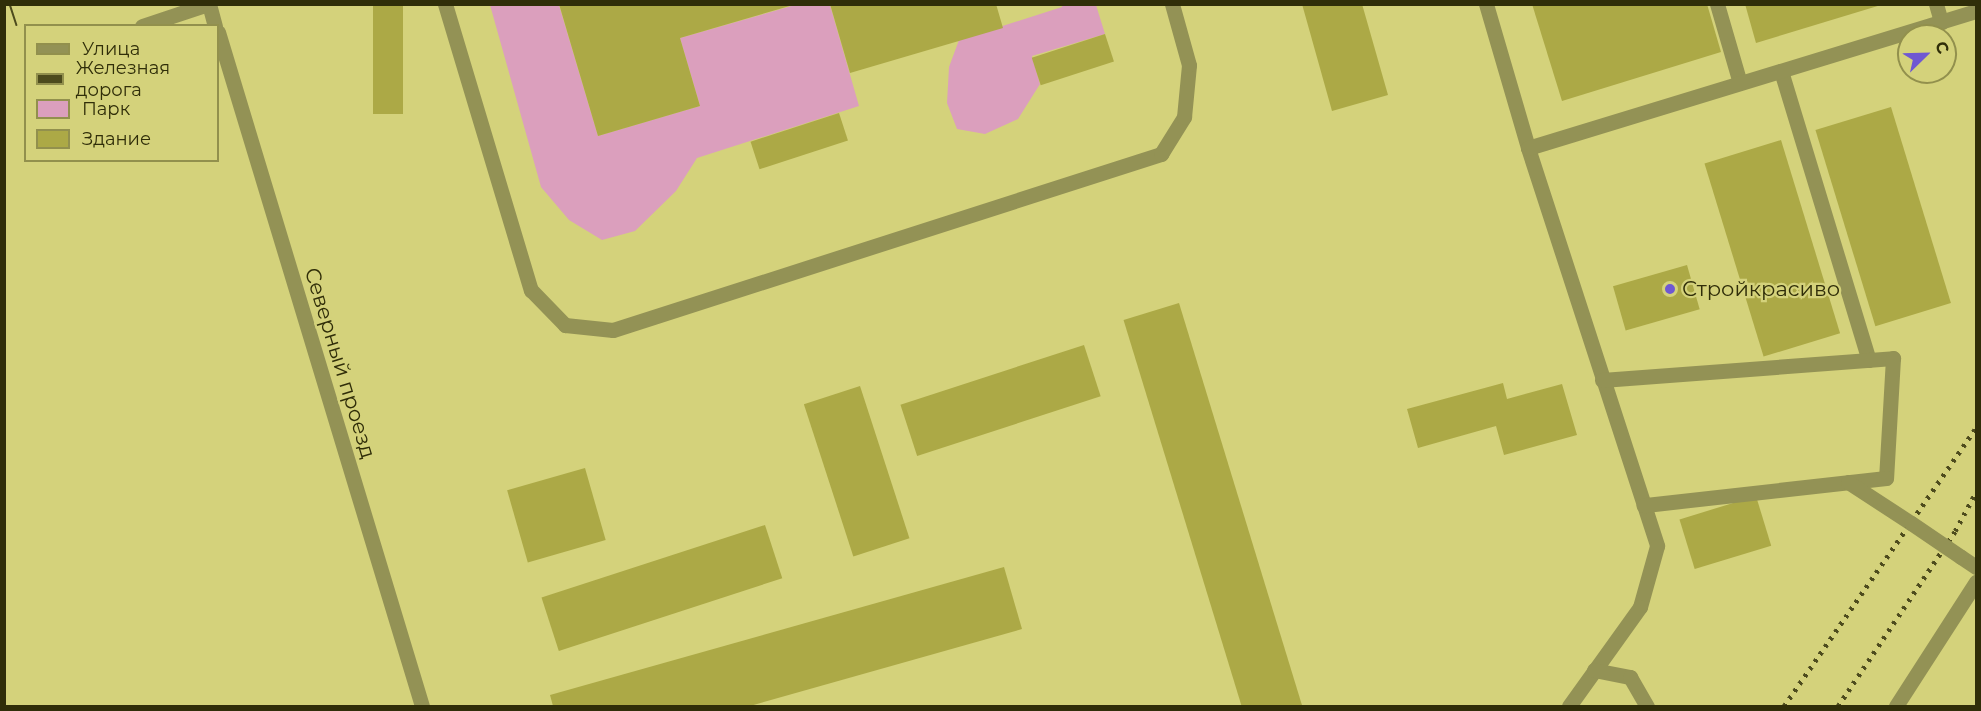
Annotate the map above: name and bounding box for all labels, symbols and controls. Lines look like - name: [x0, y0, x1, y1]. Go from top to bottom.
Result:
- legend: [24, 24, 219, 162]
- north arrow: [1897, 24, 1957, 84]
- text: Улица: [82, 38, 140, 60]
- text: С: [1931, 38, 1953, 57]
- text: Железная дорога: [76, 57, 170, 101]
- text: Парк: [82, 98, 130, 120]
- text: Здание: [82, 128, 151, 150]
- street label: Северный проезд: [299, 265, 381, 461]
- place label: Стройкрасиво: [1682, 276, 1840, 302]
- marker: Стройкрасиво: [1663, 282, 1677, 296]

